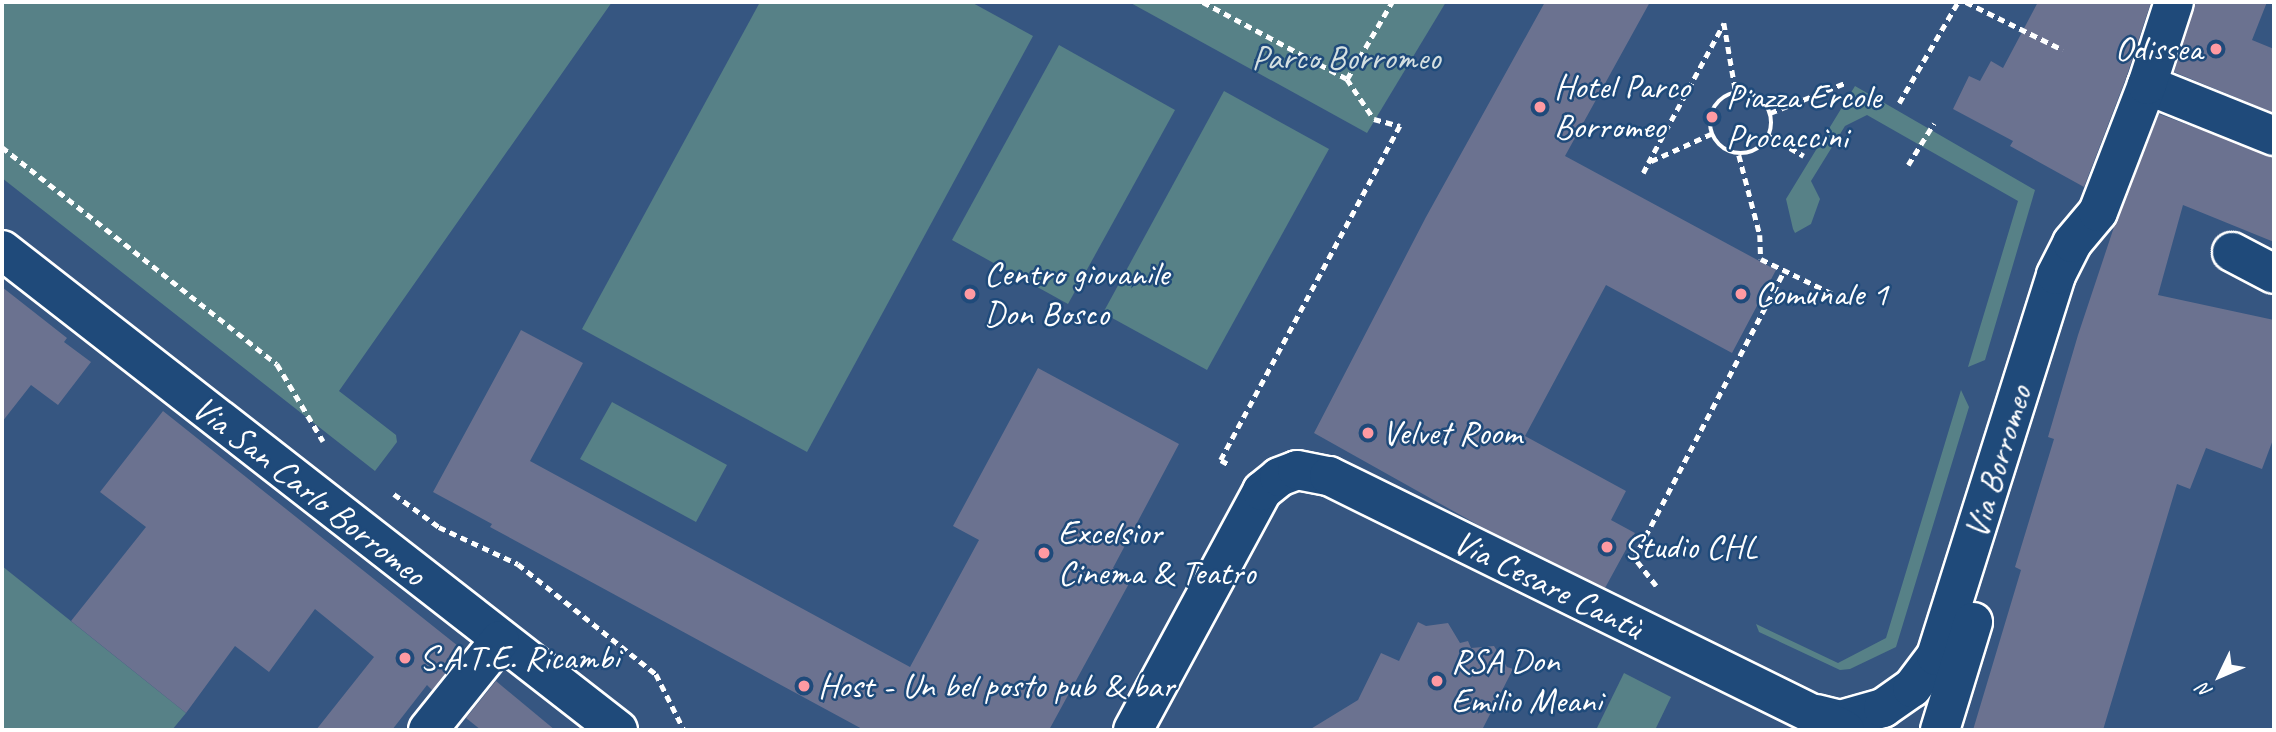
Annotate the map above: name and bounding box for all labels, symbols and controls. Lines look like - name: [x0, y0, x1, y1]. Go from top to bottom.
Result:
- place label: Odissea: [2115, 28, 2202, 70]
- park label: Parco Borromeo: [1252, 37, 1440, 79]
- marker: Odissea: [2208, 41, 2224, 57]
- place label: Hotel Parco Borromeo: [1554, 66, 1691, 148]
- place label: Piazza Ercole Procaccini: [1726, 76, 1881, 158]
- marker: Hotel Parco Borromeo: [1532, 99, 1548, 115]
- marker: Piazza Ercole Procaccini: [1704, 109, 1720, 125]
- place label: Centro giovanile Don Bosco: [984, 253, 1170, 335]
- place label: Comunale 1: [1755, 273, 1888, 315]
- marker: Centro giovanile Don Bosco: [962, 286, 978, 302]
- marker: Comunale 1: [1733, 286, 1749, 302]
- street label: Via Borromeo: [1955, 380, 2041, 544]
- street label: Via San Carlo Borromeo: [184, 387, 434, 595]
- place label: Velvet Room: [1382, 412, 1522, 454]
- marker: Velvet Room: [1360, 425, 1376, 441]
- place label: Excelsior Cinema & Teatro: [1058, 512, 1255, 594]
- street label: Via Cesare Cantù: [1447, 521, 1649, 649]
- place label: Studio CHL: [1623, 526, 1758, 568]
- marker: Studio CHL: [1597, 537, 1617, 557]
- marker: Excelsior Cinema & Teatro: [1036, 545, 1052, 561]
- place label: S.A.T.E. Ricambi: [419, 637, 619, 679]
- place label: RSA Don Emilio Meani: [1451, 640, 1602, 722]
- north arrow: [2185, 641, 2255, 711]
- marker: S.A.T.E. Ricambi: [397, 650, 413, 666]
- place label: Host - Un bel posto pub & bar: [818, 665, 1174, 707]
- marker: RSA Don Emilio Meani: [1429, 673, 1445, 689]
- marker: Host - Un bel posto pub & bar: [796, 678, 812, 694]
- text: N: [2192, 678, 2218, 703]

